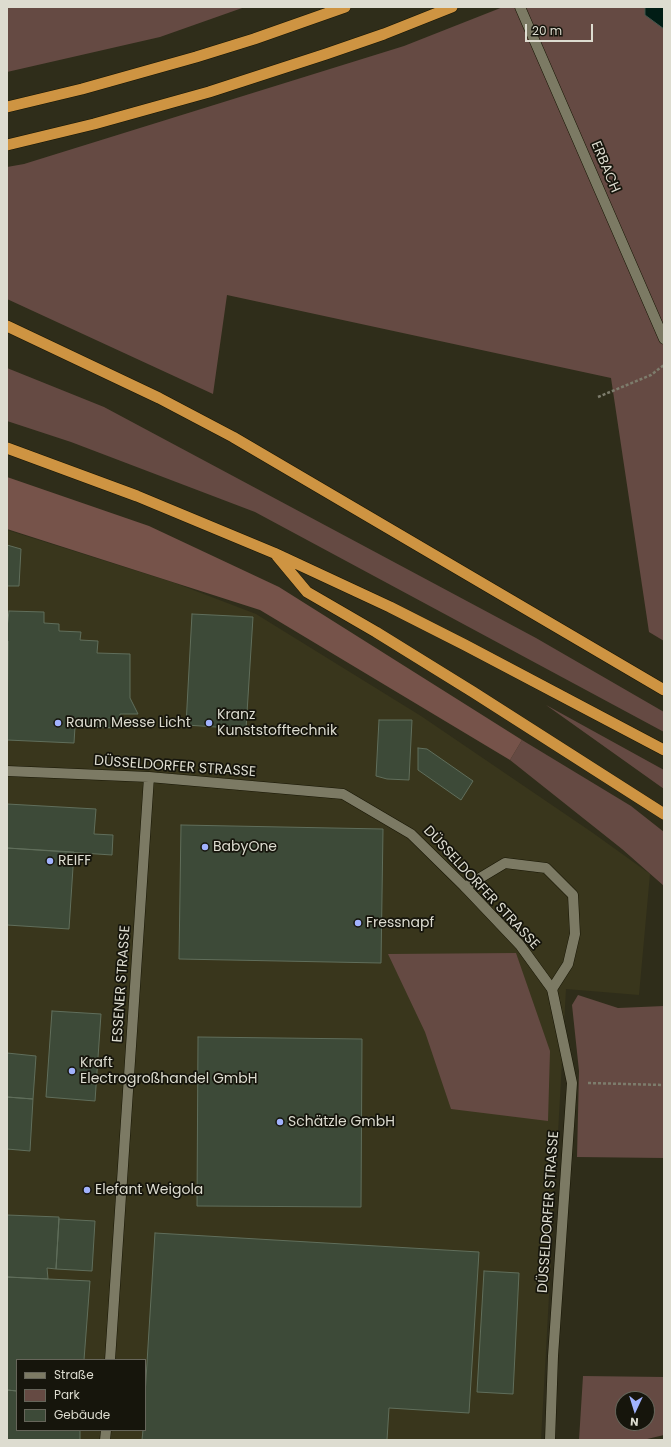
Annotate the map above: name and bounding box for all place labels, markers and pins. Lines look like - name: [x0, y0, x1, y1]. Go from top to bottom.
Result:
- place label: Kranz Kunststofftechnik: [217, 707, 337, 740]
- place label: Raum Messe Licht: [66, 715, 191, 731]
- marker: Raum Messe Licht: [53, 718, 63, 728]
- marker: Kranz Kunststofftechnik: [204, 718, 214, 728]
- place label: BabyOne: [213, 839, 277, 855]
- marker: BabyOne: [200, 842, 210, 852]
- place label: REIFF: [58, 853, 91, 869]
- marker: REIFF: [45, 856, 55, 866]
- place label: Fressnapf: [366, 915, 434, 931]
- marker: Fressnapf: [353, 918, 363, 928]
- place label: Kraft Electrogroßhandel GmbH: [80, 1055, 257, 1088]
- marker: Kraft Electrogroßhandel GmbH: [67, 1066, 77, 1076]
- place label: Schätzle GmbH: [288, 1114, 395, 1130]
- marker: Schätzle GmbH: [275, 1117, 285, 1127]
- place label: Elefant Weigola: [95, 1182, 203, 1198]
- marker: Elefant Weigola: [82, 1185, 92, 1195]

